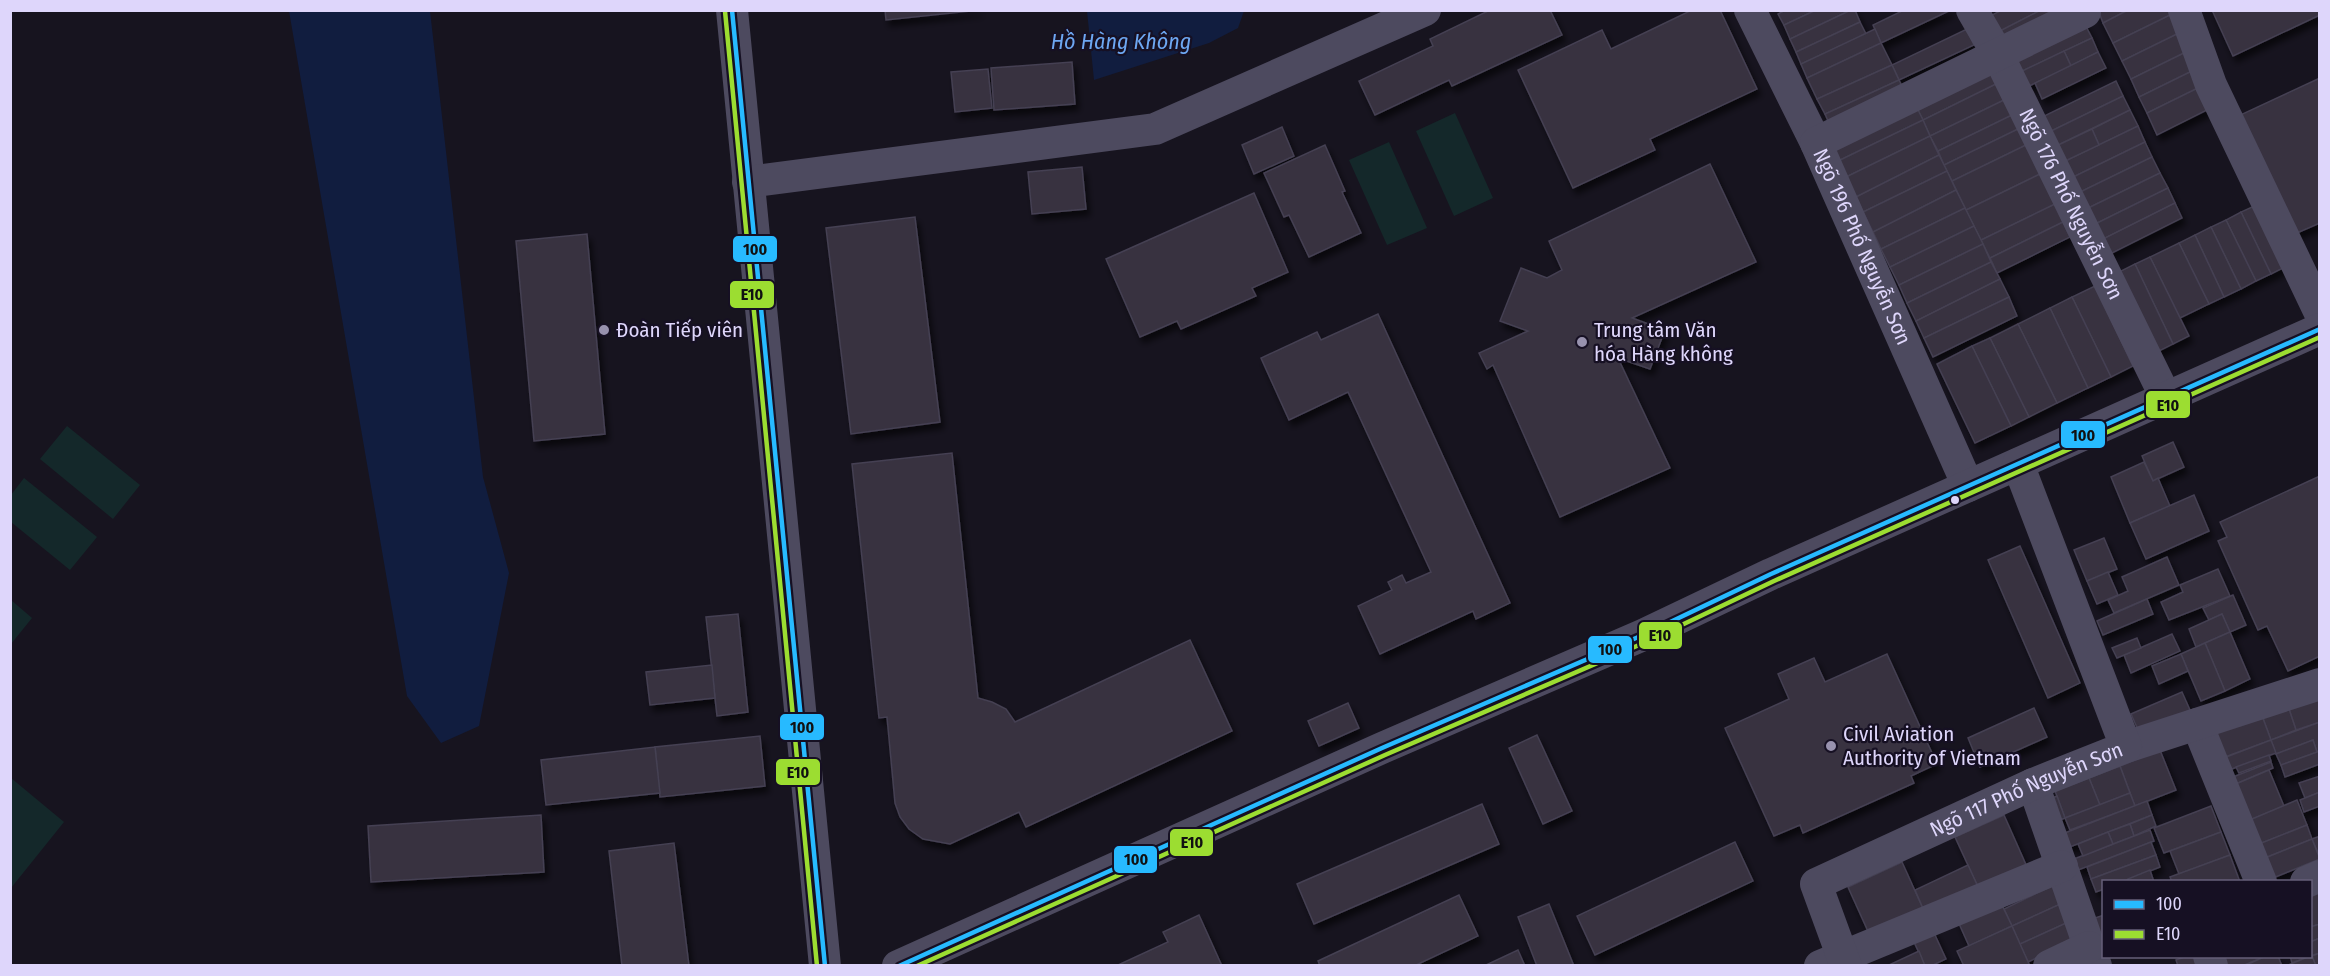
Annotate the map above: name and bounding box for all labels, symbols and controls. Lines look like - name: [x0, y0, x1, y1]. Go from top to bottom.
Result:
- water label: Hồ Hàng Không: [1051, 28, 1191, 55]
- street label: Ngõ 176 Phố Nguyễn Sơn: [2013, 104, 2129, 304]
- street label: Ngõ 196 Phố Nguyễn Sơn: [1807, 145, 1917, 349]
- line badge: 100: [732, 235, 778, 263]
- text: 100: [743, 240, 767, 259]
- line badge: E10: [729, 280, 775, 309]
- text: E10: [741, 285, 764, 304]
- place label: Đoàn Tiếp viên: [616, 317, 743, 343]
- place label: Trung tâm Văn hóa Hàng không: [1594, 317, 1733, 367]
- marker: Đoàn Tiếp viên: [597, 323, 611, 337]
- marker: Trung tâm Văn hóa Hàng không: [1575, 335, 1589, 349]
- line badge: E10: [2145, 390, 2191, 419]
- text: E10: [2157, 396, 2180, 415]
- line badge: 100: [2060, 420, 2106, 449]
- text: 100: [2071, 426, 2095, 445]
- unlabelled marker: [1949, 494, 1961, 506]
- line badge: E10: [1638, 621, 1683, 650]
- text: E10: [1649, 626, 1672, 645]
- line badge: 100: [1587, 635, 1633, 664]
- text: 100: [1598, 640, 1622, 659]
- line badge: 100: [779, 713, 825, 741]
- text: 100: [790, 718, 814, 737]
- place label: Civil Aviation Authority of Vietnam: [1843, 721, 2021, 771]
- street label: Ngõ 117 Phố Nguyễn Sơn: [1926, 737, 2127, 843]
- marker: Civil Aviation Authority of Vietnam: [1824, 739, 1838, 753]
- line badge: E10: [775, 758, 821, 786]
- text: E10: [787, 763, 810, 782]
- line badge: E10: [1169, 828, 1214, 857]
- text: E10: [1181, 833, 1204, 852]
- line badge: 100: [1113, 845, 1158, 874]
- text: 100: [1124, 850, 1148, 869]
- legend: [2102, 880, 2312, 958]
- text: 100: [2156, 893, 2182, 915]
- text: E10: [2156, 923, 2180, 945]

